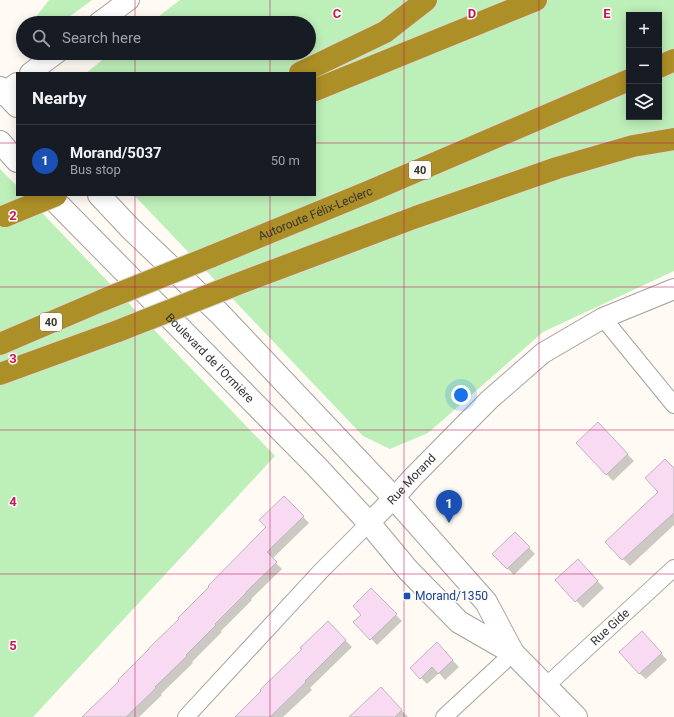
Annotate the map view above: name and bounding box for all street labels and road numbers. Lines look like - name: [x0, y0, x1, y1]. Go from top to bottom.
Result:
- road number: 40: [409, 161, 431, 179]
- street label: Autoroute Félix-Leclerc: [256, 184, 375, 243]
- street label: Boulevard de l'Ormière: [163, 311, 257, 406]
- road number: 40: [40, 313, 62, 331]
- street label: Rue Morand: [384, 451, 439, 508]
- street label: Rue Gide: [588, 606, 632, 648]

